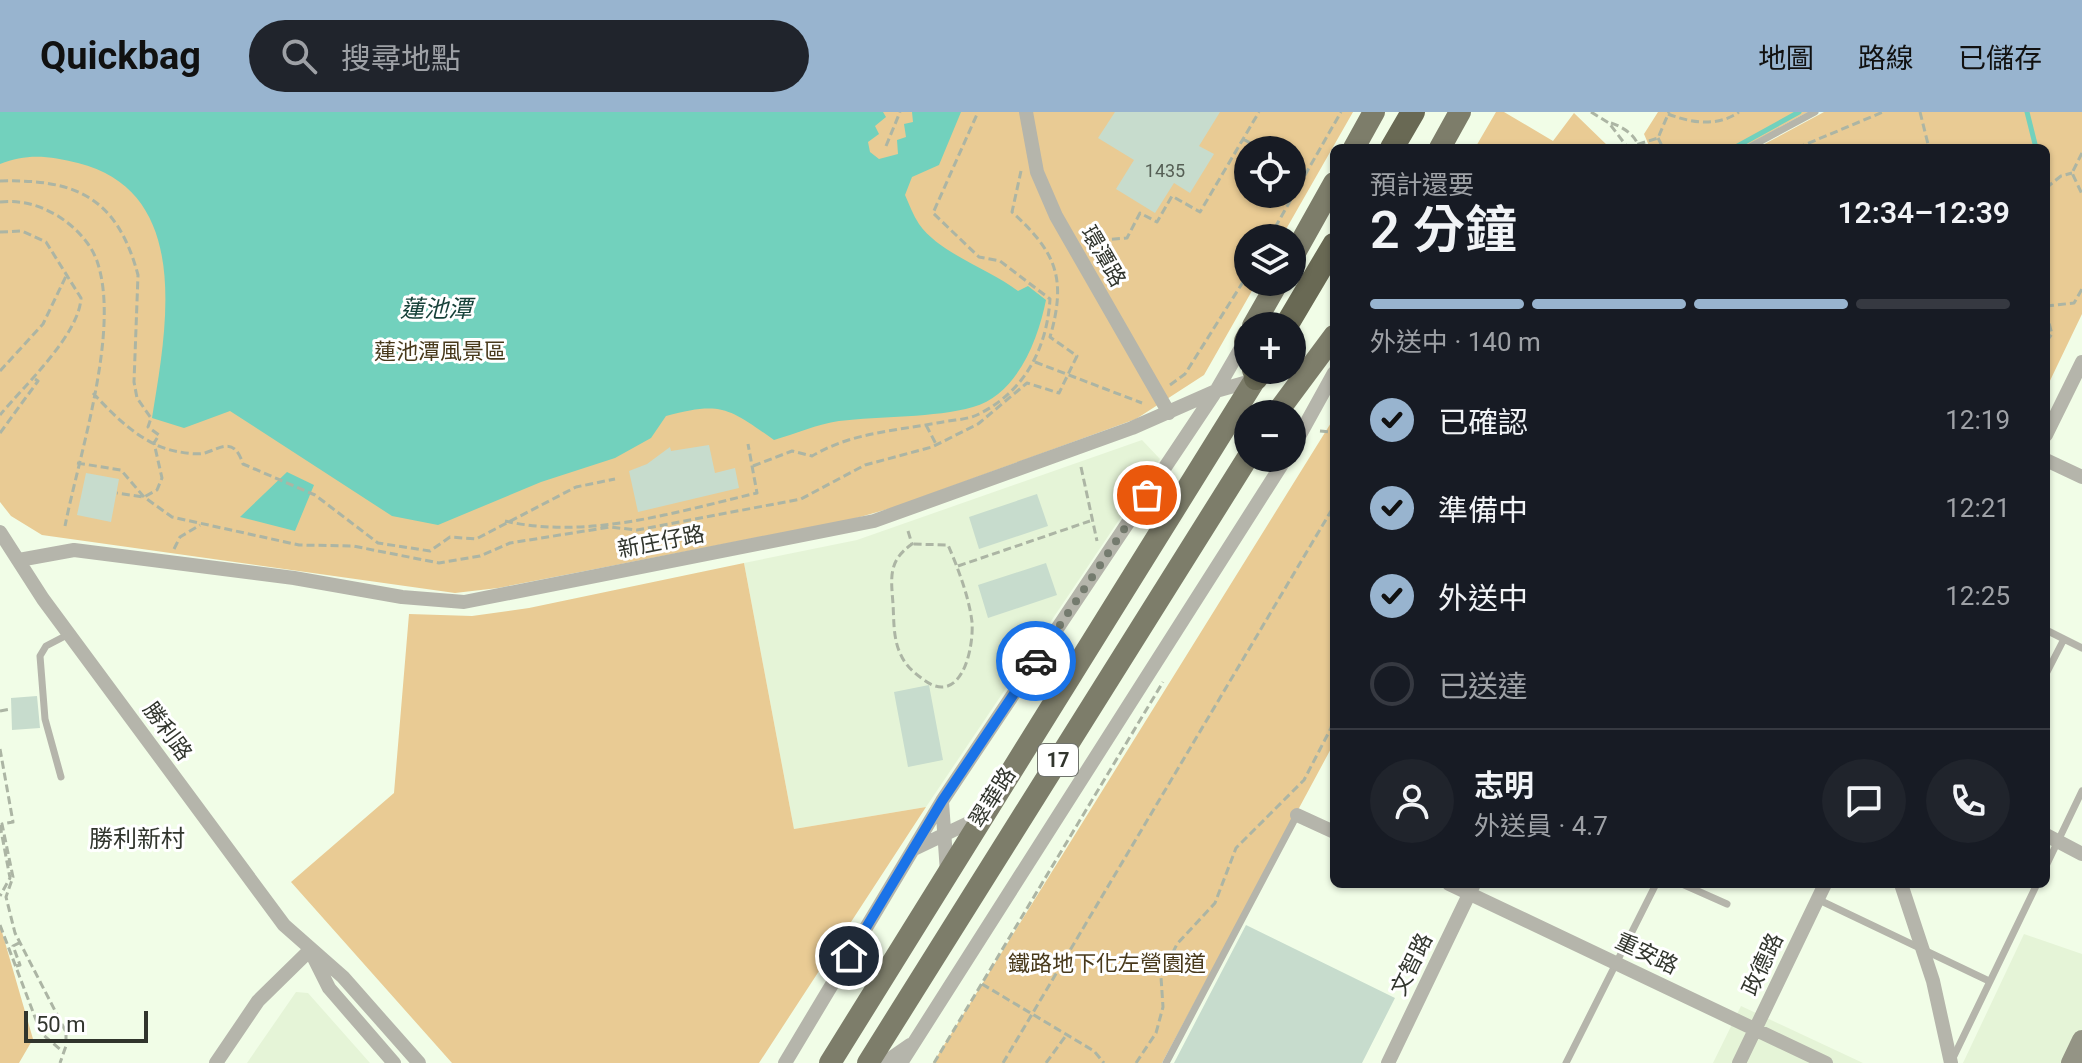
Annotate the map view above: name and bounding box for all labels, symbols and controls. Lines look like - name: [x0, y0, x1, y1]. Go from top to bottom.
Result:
- search box: [249, 20, 809, 92]
- text: Quickbag: [40, 34, 201, 78]
- icon: search: [277, 34, 321, 78]
- text: 搜尋地點: [341, 41, 461, 76]
- text: 地圖: [1758, 42, 1814, 75]
- text: 路線: [1858, 42, 1914, 75]
- text: 已儲存: [1958, 42, 2042, 75]
- map controls: [1234, 136, 1306, 472]
- button: locate: [1234, 136, 1306, 208]
- house number: 1435: [1145, 160, 1185, 181]
- text: 預計還要: [1370, 170, 1474, 200]
- text: 12:34–12:39: [1837, 195, 2010, 230]
- text: 2 分鐘: [1370, 200, 1517, 261]
- street label: 環潭路: [1076, 221, 1131, 291]
- button: layers: [1234, 224, 1306, 296]
- water label: 蓮池潭: [400, 295, 476, 323]
- button: +: [1234, 312, 1306, 384]
- text: 外送中 · 140 m: [1370, 327, 1541, 357]
- park label: 蓮池潭風景區: [374, 339, 506, 364]
- icon: check: [1370, 398, 1414, 442]
- button: −: [1234, 400, 1306, 472]
- text: 已確認: [1438, 405, 1528, 440]
- text: 12:19: [1945, 405, 2010, 435]
- pin: [1113, 461, 1181, 529]
- icon: bag: [1125, 473, 1169, 517]
- icon: check: [1370, 486, 1414, 530]
- text: 準備中: [1438, 493, 1528, 528]
- text: 12:21: [1945, 493, 2010, 523]
- street label: 新庄仔路: [616, 521, 707, 562]
- icon: check: [1370, 574, 1414, 618]
- text: 外送中: [1438, 581, 1528, 616]
- text: 12:25: [1945, 581, 2010, 611]
- courier: [996, 621, 1076, 701]
- icon: car: [1014, 639, 1058, 683]
- text: 已送達: [1438, 669, 1528, 704]
- street label: 勝利路: [138, 697, 197, 765]
- road number: 17: [1038, 744, 1078, 776]
- button: person: [1370, 759, 1454, 843]
- button: chat: [1822, 759, 1906, 843]
- button: phone: [1926, 759, 2010, 843]
- street label: 翠華路: [964, 763, 1021, 832]
- text: 志明: [1474, 768, 1534, 803]
- text: 外送員 · 4.7: [1474, 811, 1608, 841]
- district label: 勝利新村: [89, 825, 185, 853]
- pin: [815, 922, 883, 990]
- street label: 重安路: [1612, 928, 1682, 979]
- street label: 文智路: [1386, 929, 1437, 999]
- street label: 政德路: [1737, 929, 1788, 999]
- icon: home: [827, 934, 871, 978]
- park label: 鐵路地下化左營園道: [1008, 951, 1206, 976]
- scale bar: [24, 1007, 148, 1043]
- text: 50 m: [36, 1012, 85, 1037]

